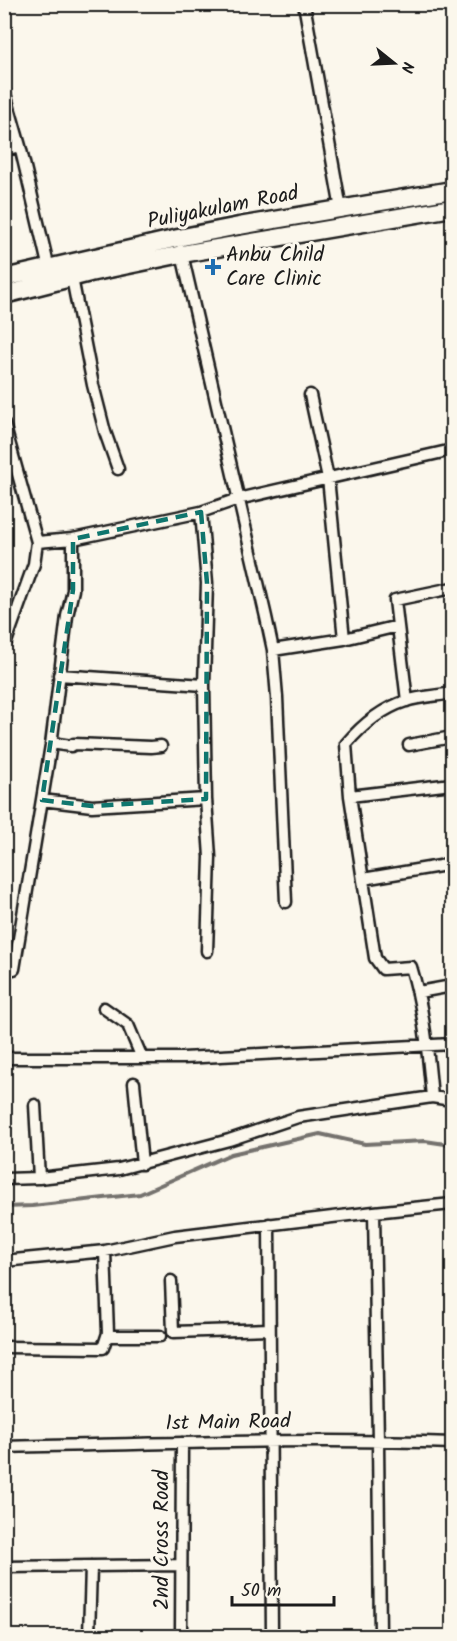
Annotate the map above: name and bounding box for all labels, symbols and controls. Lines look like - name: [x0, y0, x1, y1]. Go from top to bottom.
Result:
- north arrow: [364, 33, 424, 93]
- text: N: [393, 59, 420, 76]
- street label: Puliyakulam Road: [144, 177, 302, 239]
- place label: Anbu Child Care Clinic: [226, 239, 324, 296]
- marker: Anbu Child Care Clinic: [204, 258, 222, 276]
- street label: 1st Main Road: [165, 1405, 291, 1441]
- street label: 2nd Cross Road: [146, 1470, 179, 1610]
- scale bar: [232, 1569, 334, 1607]
- text: 50 m: [241, 1577, 281, 1606]

